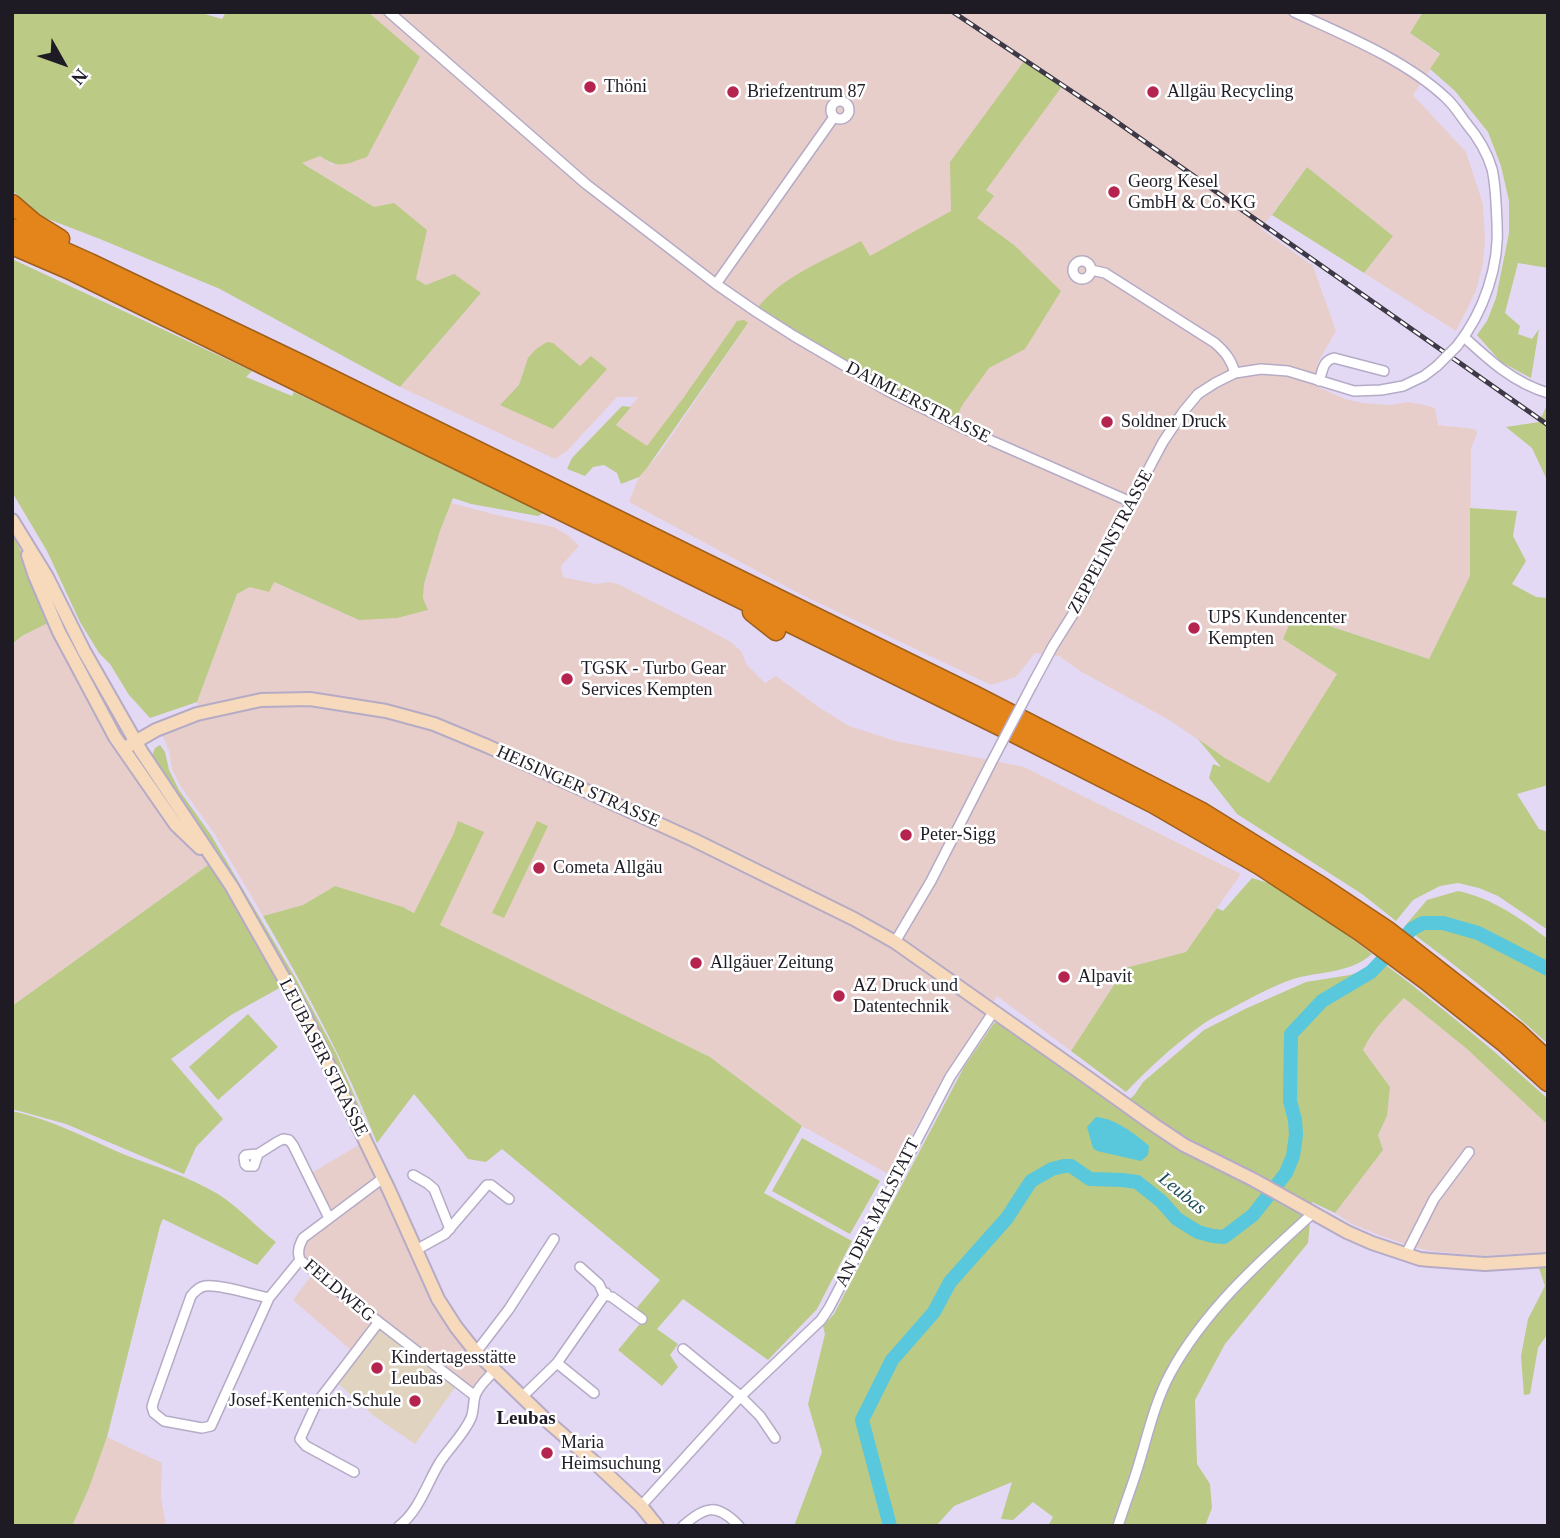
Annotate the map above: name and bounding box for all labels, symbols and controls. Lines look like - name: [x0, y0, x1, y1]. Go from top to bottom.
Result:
- north arrow: [28, 28, 98, 98]
- text: N: [67, 65, 92, 89]
- place label: Thöni: [604, 76, 647, 98]
- marker: Thöni: [582, 79, 598, 95]
- place label: Briefzentrum 87: [747, 81, 865, 103]
- place label: Allgäu Recycling: [1167, 81, 1293, 103]
- marker: Briefzentrum 87: [725, 84, 741, 100]
- marker: Allgäu Recycling: [1145, 84, 1161, 100]
- place label: Georg Kesel GmbH & Co. KG: [1128, 171, 1256, 214]
- marker: Georg Kesel GmbH & Co. KG: [1106, 184, 1122, 200]
- street label: DAIMLERSTRASSE: [842, 357, 994, 449]
- place label: Soldner Druck: [1121, 411, 1226, 433]
- marker: Soldner Druck: [1099, 414, 1115, 430]
- street label: ZEPPELINSTRASSE: [1064, 466, 1158, 618]
- place label: UPS Kundencenter Kempten: [1208, 607, 1346, 650]
- marker: UPS Kundencenter Kempten: [1186, 620, 1202, 636]
- place label: TGSK - Turbo Gear Services Kempten: [581, 658, 726, 700]
- marker: TGSK - Turbo Gear Services Kempten: [559, 671, 575, 687]
- street label: HEISINGER STRASSE: [493, 741, 663, 833]
- place label: Peter-Sigg: [920, 824, 996, 846]
- marker: Peter-Sigg: [898, 827, 914, 843]
- place label: Cometa Allgäu: [553, 857, 662, 879]
- marker: Cometa Allgäu: [531, 860, 547, 876]
- place label: Allgäuer Zeitung: [710, 952, 833, 974]
- marker: Allgäuer Zeitung: [688, 955, 704, 971]
- place label: Alpavit: [1078, 966, 1132, 988]
- marker: Alpavit: [1056, 969, 1072, 985]
- street label: LEUBASER STRASSE: [274, 975, 372, 1141]
- place label: AZ Druck und Datentechnik: [853, 975, 958, 1018]
- marker: AZ Druck und Datentechnik: [831, 988, 847, 1004]
- street label: AN DER MALSTATT: [831, 1135, 925, 1291]
- water label: Leubas: [1153, 1168, 1211, 1220]
- street label: FELDWEG: [299, 1255, 379, 1327]
- place label: Kindertagesstätte Leubas: [391, 1347, 516, 1390]
- marker: Kindertagesstätte Leubas: [369, 1360, 385, 1376]
- place label: Josef-Kentenich-Schule: [229, 1390, 401, 1412]
- marker: Josef-Kentenich-Schule: [407, 1393, 423, 1409]
- district label: Leubas: [496, 1408, 556, 1430]
- place label: Maria Heimsuchung: [561, 1432, 661, 1474]
- marker: Maria Heimsuchung: [539, 1445, 555, 1461]

